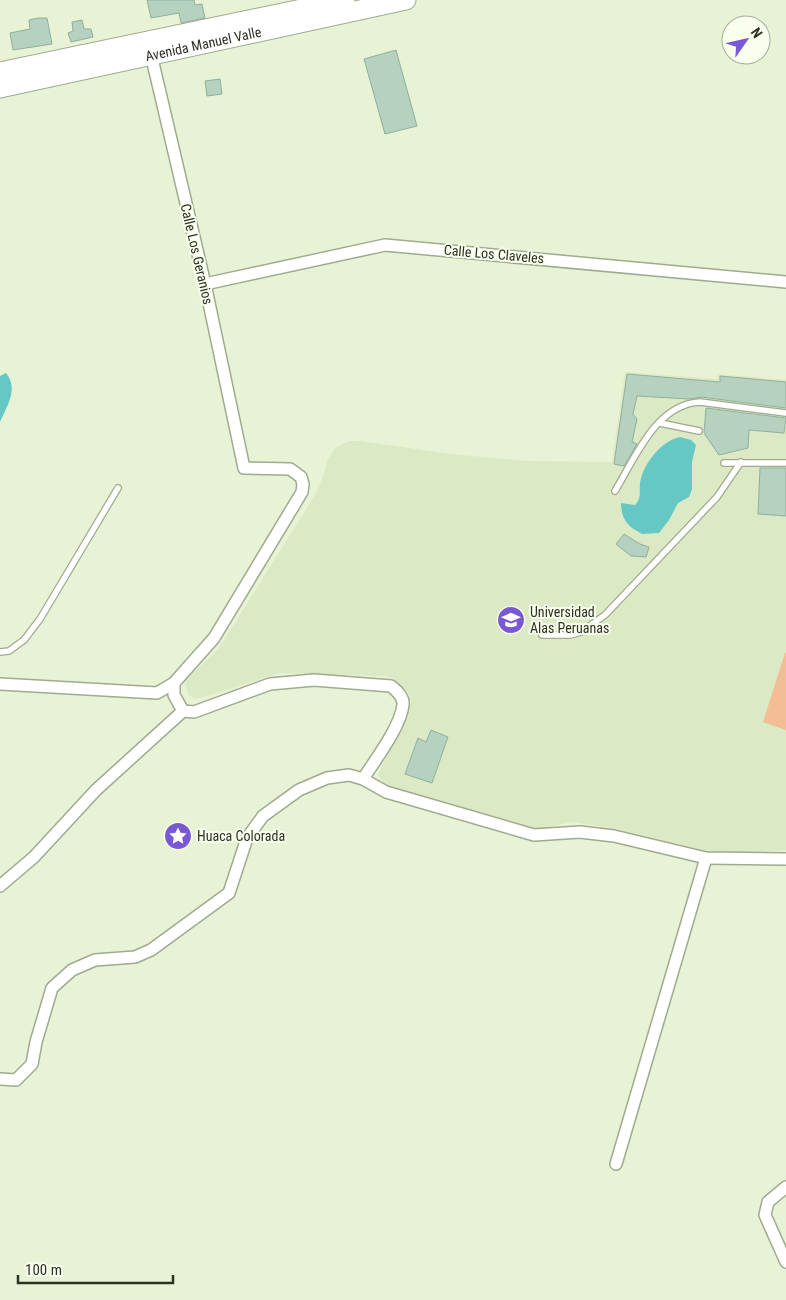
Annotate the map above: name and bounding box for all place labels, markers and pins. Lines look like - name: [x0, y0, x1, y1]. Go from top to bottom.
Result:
- place label: Universidad Alas Peruanas: [530, 604, 609, 636]
- school or university icon: Universidad Alas Peruanas: [496, 605, 526, 635]
- place icon: Huaca Colorada: [163, 821, 193, 851]
- place label: Huaca Colorada: [197, 828, 285, 844]

